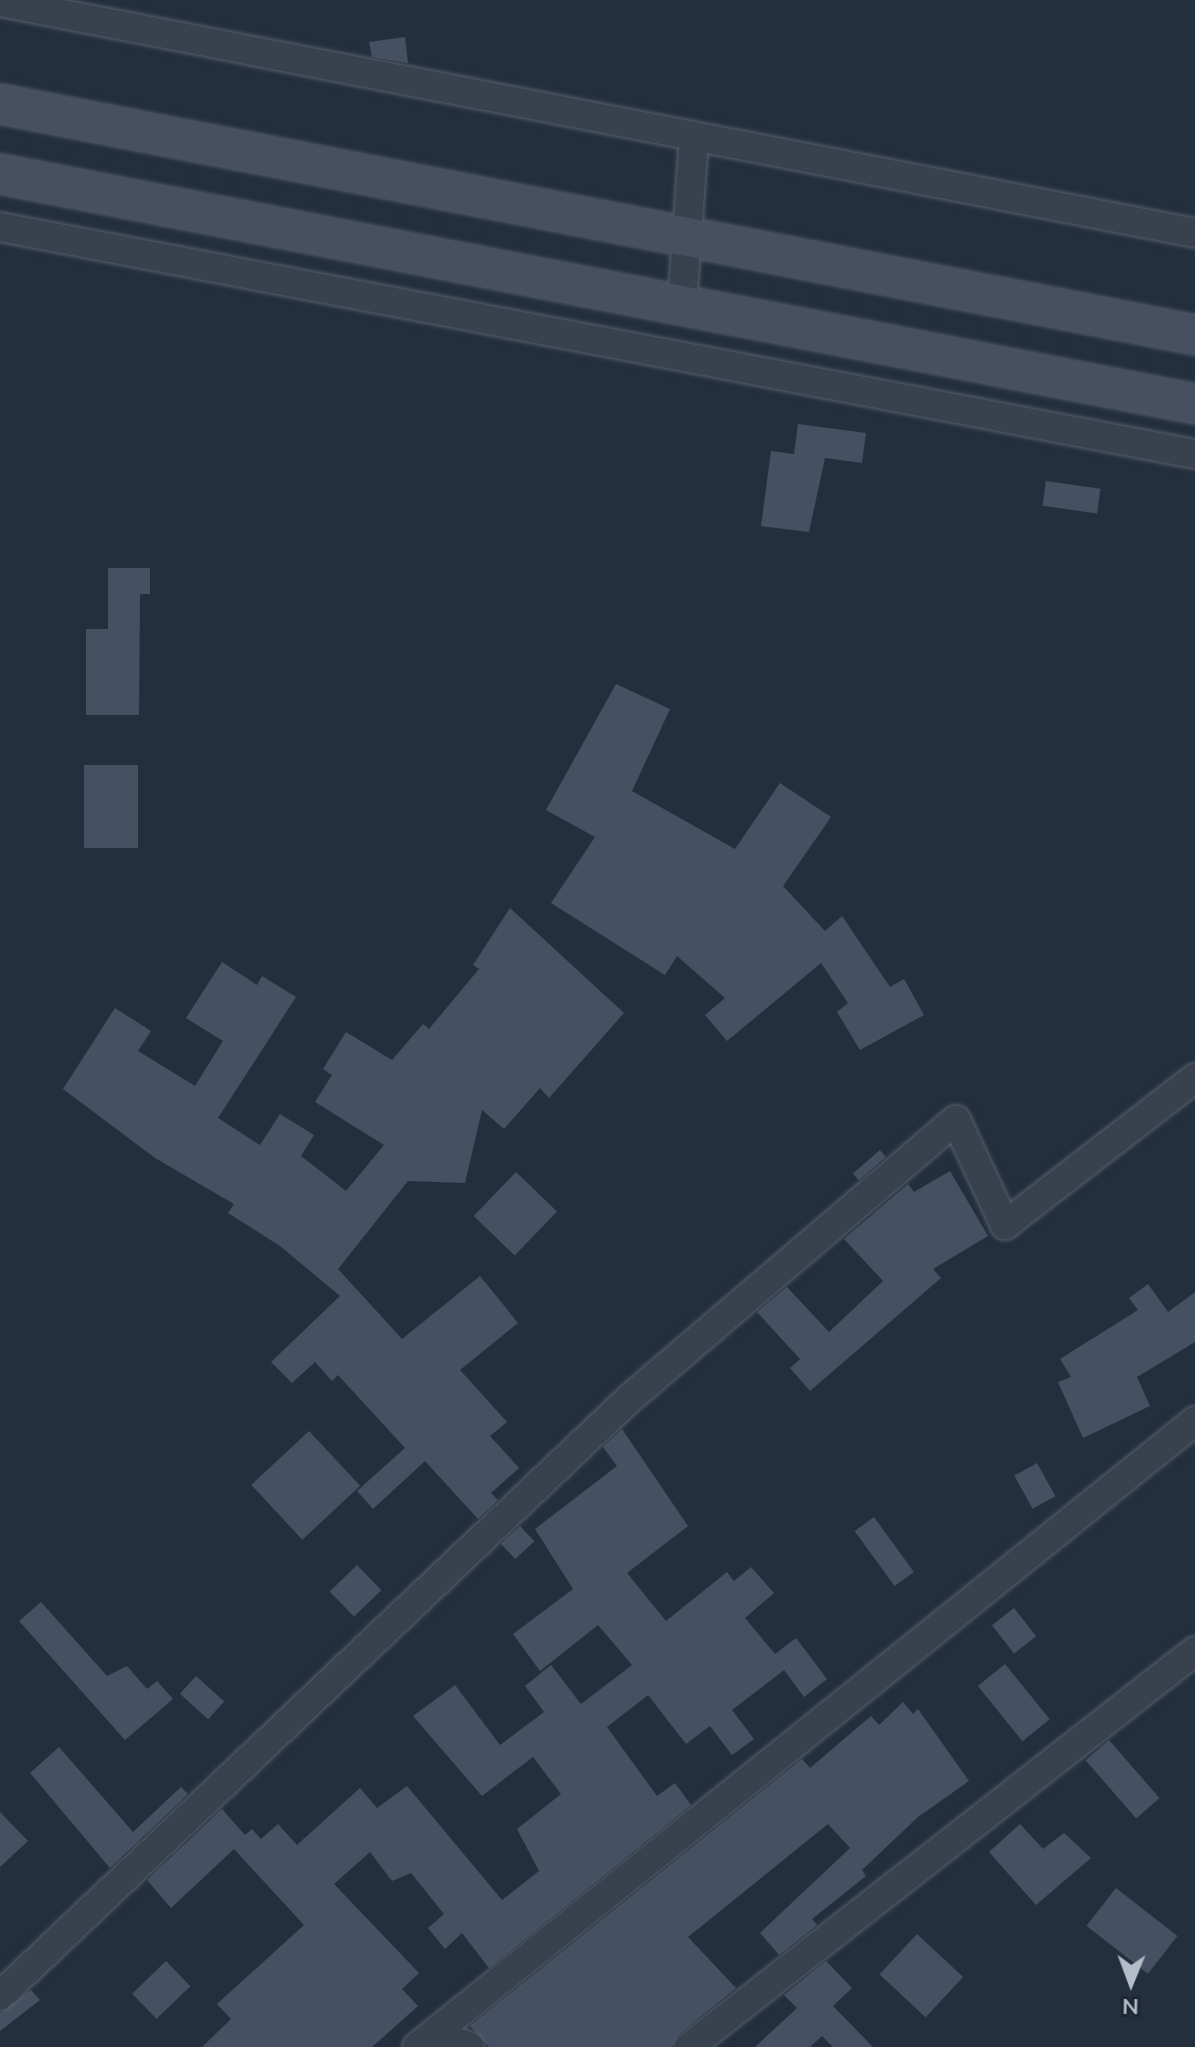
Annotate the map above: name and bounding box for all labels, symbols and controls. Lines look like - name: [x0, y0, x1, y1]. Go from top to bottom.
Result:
- north arrow: [1091, 1943, 1171, 2023]
- text: N: [1122, 1993, 1139, 2021]

